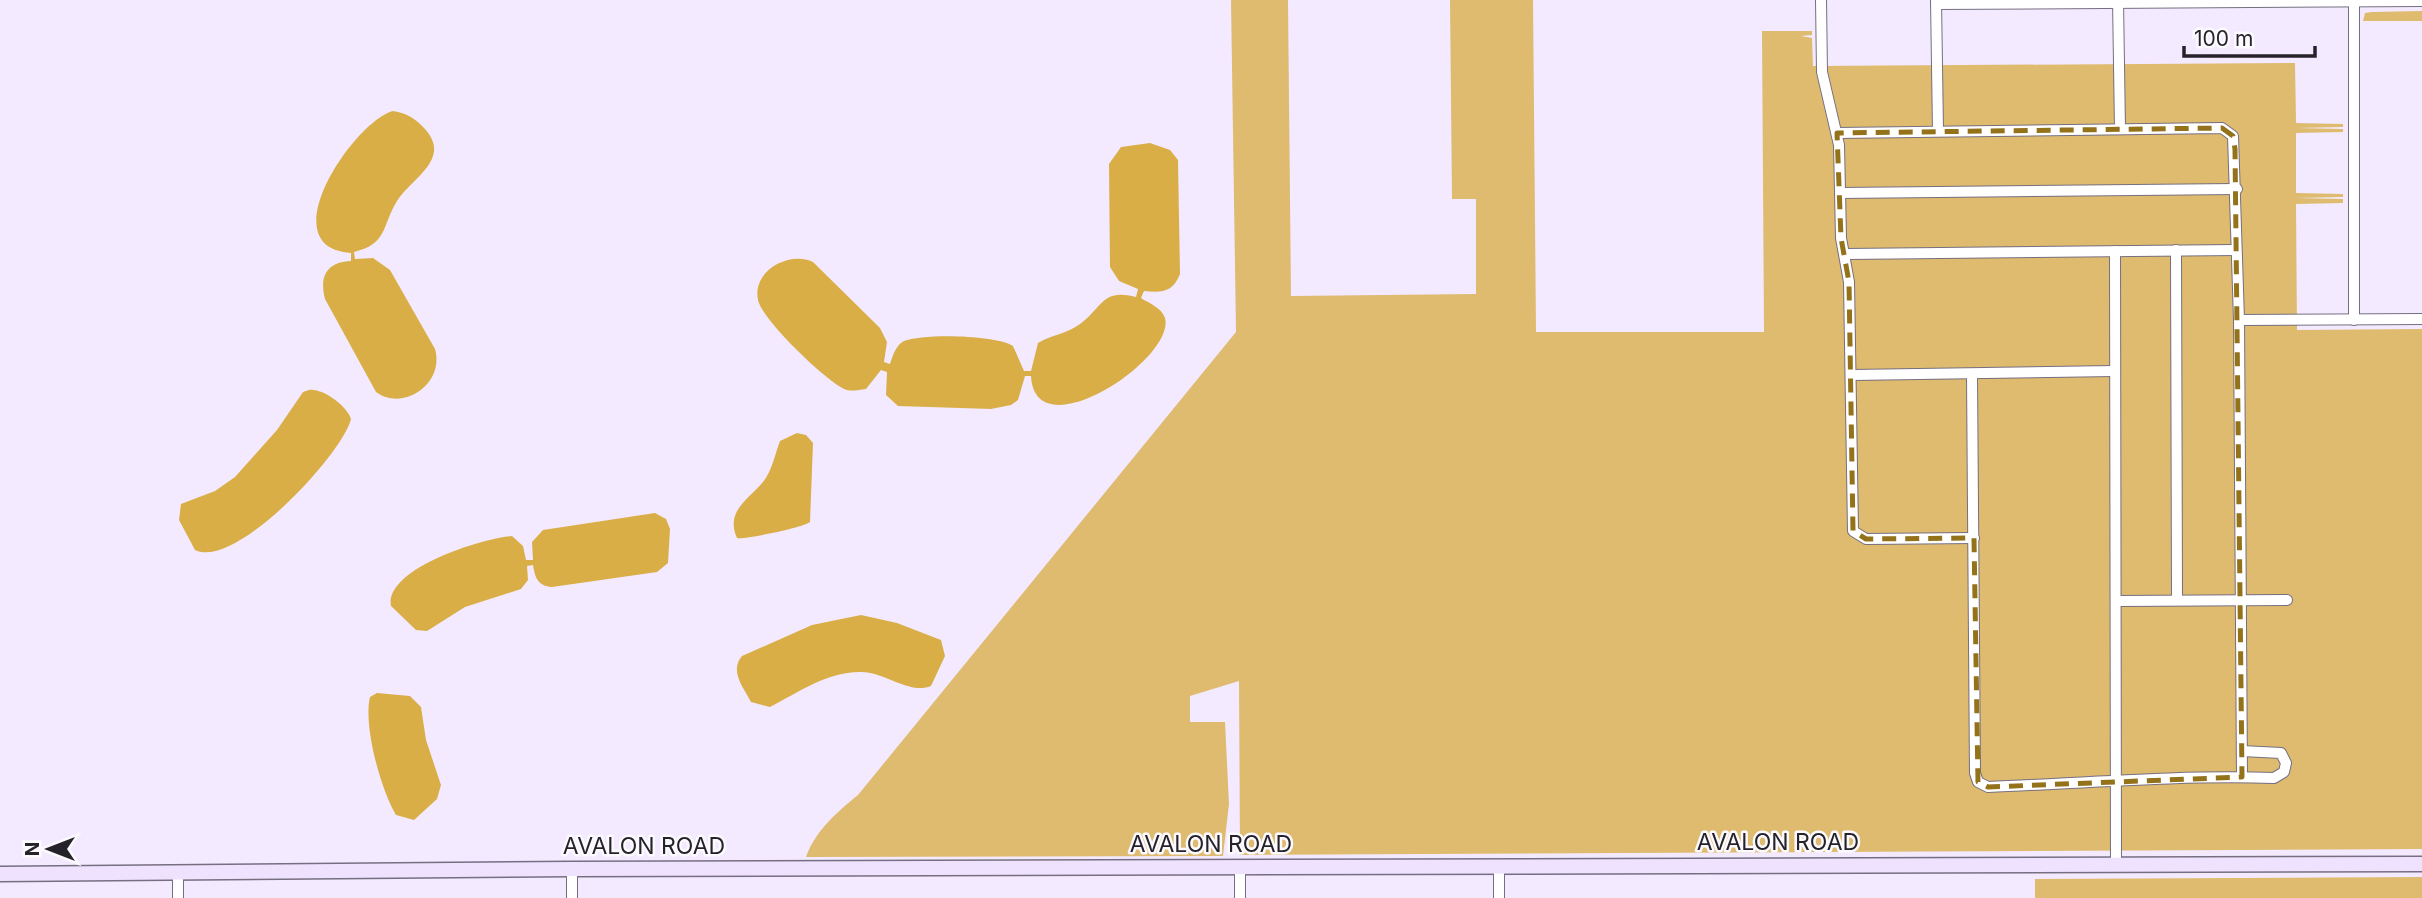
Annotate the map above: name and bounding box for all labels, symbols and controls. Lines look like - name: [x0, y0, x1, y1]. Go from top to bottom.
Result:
- scale bar: [2184, 14, 2315, 58]
- text: 100 m: [2194, 26, 2253, 51]
- north arrow: [14, 814, 84, 884]
- street label: AVALON ROAD: [1697, 828, 1859, 856]
- street label: AVALON ROAD: [1130, 830, 1292, 858]
- street label: AVALON ROAD: [563, 832, 725, 860]
- text: N: [21, 842, 44, 856]

